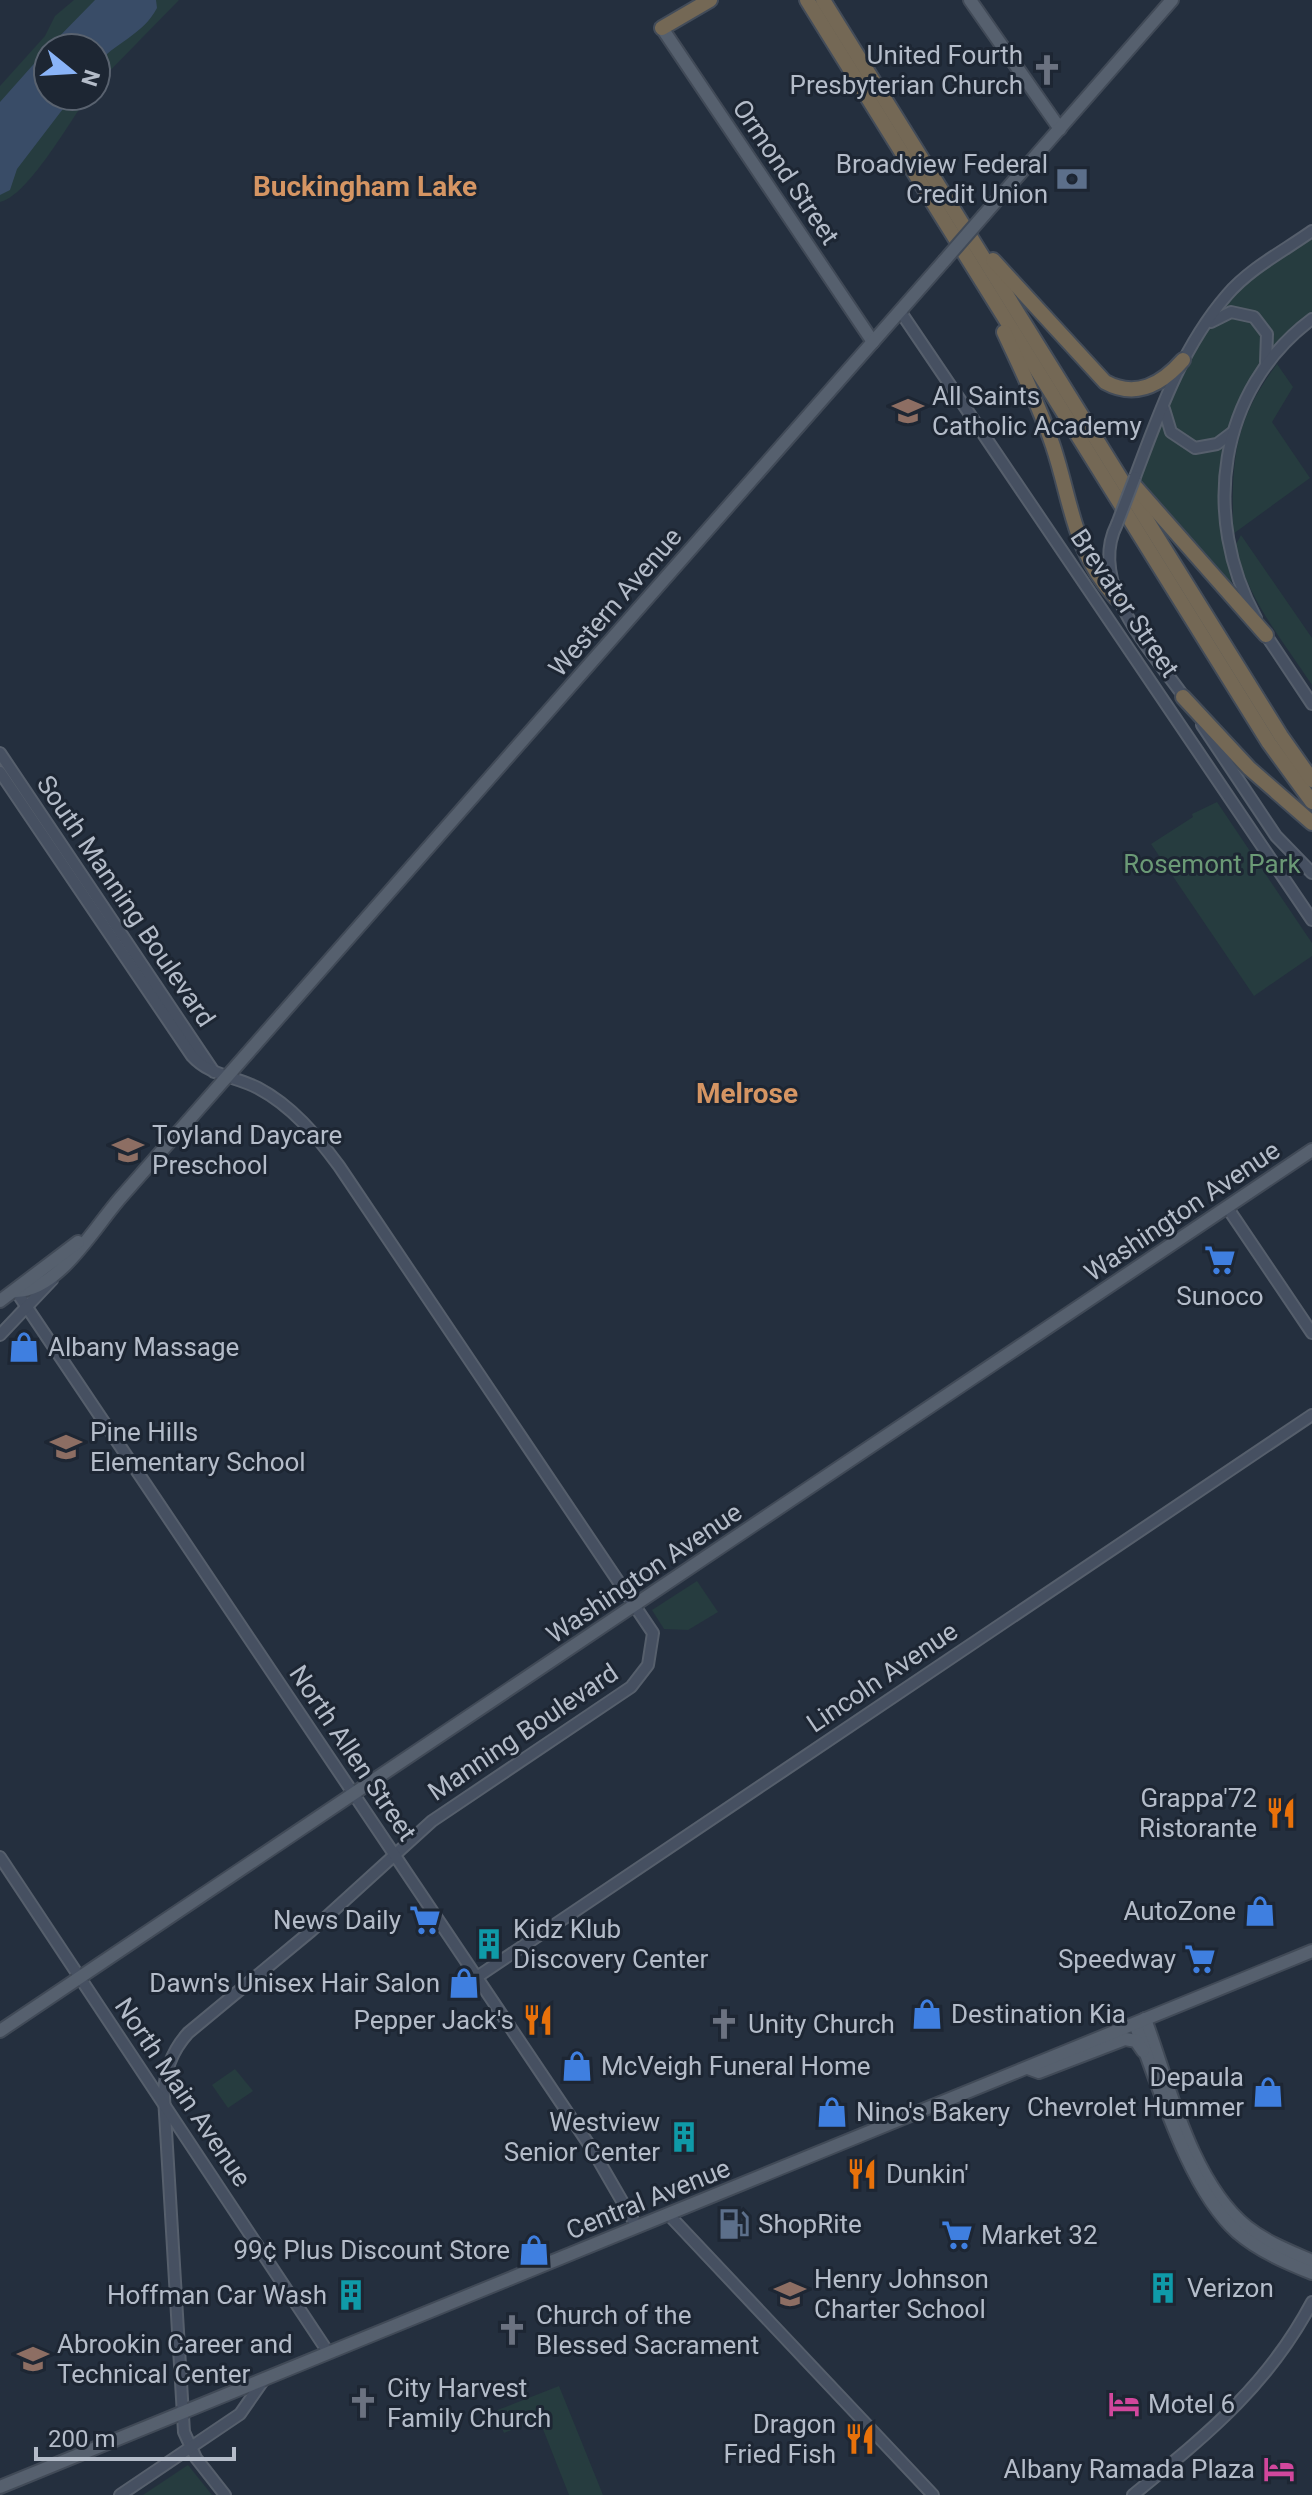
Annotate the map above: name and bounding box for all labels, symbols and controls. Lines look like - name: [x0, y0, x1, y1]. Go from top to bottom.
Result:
- north arrow: [32, 32, 112, 112]
- place label: United Fourth Presbyterian Church: [790, 40, 1023, 100]
- church icon: United Fourth Presbyterian Church: [1030, 53, 1064, 87]
- text: N: [76, 67, 105, 89]
- street label: Ormond Street: [726, 94, 846, 250]
- place label: Broadview Federal Credit Union: [836, 149, 1048, 209]
- bank icon: Broadview Federal Credit Union: [1055, 162, 1089, 196]
- district label: Buckingham Lake: [253, 170, 477, 203]
- place label: All Saints Catholic Academy: [932, 381, 1142, 441]
- school or university icon: All Saints Catholic Academy: [891, 394, 925, 428]
- street label: Western Avenue: [542, 522, 688, 682]
- street label: Brevator Street: [1065, 523, 1185, 683]
- street label: South Manning Boulevard: [31, 770, 221, 1032]
- park label: Rosemont Park: [1123, 849, 1302, 879]
- district label: Melrose: [696, 1077, 798, 1110]
- place label: Toyland Daycare Preschool: [152, 1120, 342, 1180]
- school or university icon: Toyland Daycare Preschool: [111, 1133, 145, 1167]
- street label: Washington Avenue: [1079, 1135, 1285, 1287]
- supermarket icon: Sunoco: [1203, 1243, 1237, 1277]
- place label: Sunoco: [1176, 1281, 1264, 1311]
- shop icon: Albany Massage: [7, 1330, 41, 1364]
- place label: Albany Massage: [48, 1332, 239, 1362]
- place label: Pine Hills Elementary School: [90, 1417, 306, 1477]
- school or university icon: Pine Hills Elementary School: [49, 1430, 83, 1464]
- street label: Washington Avenue: [541, 1497, 747, 1649]
- street label: Lincoln Avenue: [801, 1616, 963, 1738]
- street label: Manning Boulevard: [422, 1657, 624, 1807]
- street label: North Allen Street: [283, 1660, 423, 1846]
- place label: Grappa'72 Ristorante: [1139, 1783, 1257, 1843]
- restaurant icon: Grappa'72 Ristorante: [1264, 1796, 1298, 1830]
- shop icon: AutoZone: [1243, 1894, 1277, 1928]
- place label: AutoZone: [1123, 1896, 1236, 1926]
- supermarket icon: News Daily: [408, 1903, 442, 1937]
- place label: News Daily: [273, 1905, 401, 1935]
- place label: Kidz Klub Discovery Center: [513, 1914, 708, 1974]
- building icon: Kidz Klub Discovery Center: [472, 1927, 506, 1961]
- supermarket icon: Speedway: [1183, 1942, 1217, 1976]
- place label: Speedway: [1058, 1944, 1176, 1974]
- shop icon: Dawn's Unisex Hair Salon: [447, 1966, 481, 2000]
- place label: Dawn's Unisex Hair Salon: [149, 1968, 440, 1998]
- street label: North Main Avenue: [109, 1992, 257, 2192]
- shop icon: Destination Kia: [910, 1997, 944, 2031]
- place label: Destination Kia: [951, 1999, 1126, 2029]
- restaurant icon: Pepper Jack's: [521, 2003, 555, 2037]
- place label: Pepper Jack's: [354, 2005, 514, 2035]
- church icon: Unity Church: [707, 2007, 741, 2041]
- place label: Unity Church: [748, 2009, 895, 2039]
- shop icon: McVeigh Funeral Home: [560, 2049, 594, 2083]
- place label: McVeigh Funeral Home: [601, 2051, 871, 2081]
- place label: Depaula Chevrolet Hummer: [1027, 2062, 1244, 2122]
- shop icon: Depaula Chevrolet Hummer: [1251, 2075, 1285, 2109]
- shop icon: Nino's Bakery: [815, 2095, 849, 2129]
- place label: Nino's Bakery: [856, 2097, 1010, 2127]
- place label: Westview Senior Center: [504, 2107, 660, 2167]
- building icon: Westview Senior Center: [667, 2120, 701, 2154]
- street label: Central Avenue: [562, 2153, 734, 2245]
- restaurant icon: Dunkin': [845, 2157, 879, 2191]
- place label: Dunkin': [886, 2159, 969, 2189]
- fuel station icon: ShopRite: [717, 2207, 751, 2241]
- place label: ShopRite: [758, 2209, 862, 2239]
- supermarket icon: Market 32: [940, 2218, 974, 2252]
- place label: Market 32: [981, 2220, 1098, 2250]
- shop icon: 99¢ Plus Discount Store: [517, 2233, 551, 2267]
- place label: 99¢ Plus Discount Store: [233, 2235, 510, 2265]
- place label: Henry Johnson Charter School: [814, 2264, 989, 2324]
- building icon: Verizon: [1146, 2271, 1180, 2305]
- place label: Verizon: [1187, 2273, 1274, 2303]
- school or university icon: Henry Johnson Charter School: [773, 2277, 807, 2311]
- building icon: Hoffman Car Wash: [334, 2278, 368, 2312]
- place label: Hoffman Car Wash: [107, 2280, 327, 2310]
- place label: Church of the Blessed Sacrament: [536, 2300, 759, 2360]
- church icon: Church of the Blessed Sacrament: [495, 2313, 529, 2347]
- place label: Abrookin Career and Technical Center: [57, 2329, 293, 2389]
- school or university icon: Abrookin Career and Technical Center: [16, 2342, 50, 2376]
- place label: City Harvest Family Church: [387, 2373, 551, 2433]
- church icon: City Harvest Family Church: [346, 2386, 380, 2420]
- hotel icon: Motel 6: [1107, 2387, 1141, 2421]
- place label: Motel 6: [1148, 2389, 1235, 2419]
- place label: Dragon Fried Fish: [723, 2409, 836, 2469]
- scale bar: [36, 2411, 234, 2461]
- restaurant icon: Dragon Fried Fish: [843, 2422, 877, 2456]
- text: 200 m: [48, 2425, 115, 2453]
- hotel icon: Albany Ramada Plaza: [1262, 2452, 1296, 2486]
- place label: Albany Ramada Plaza: [1004, 2454, 1255, 2484]

